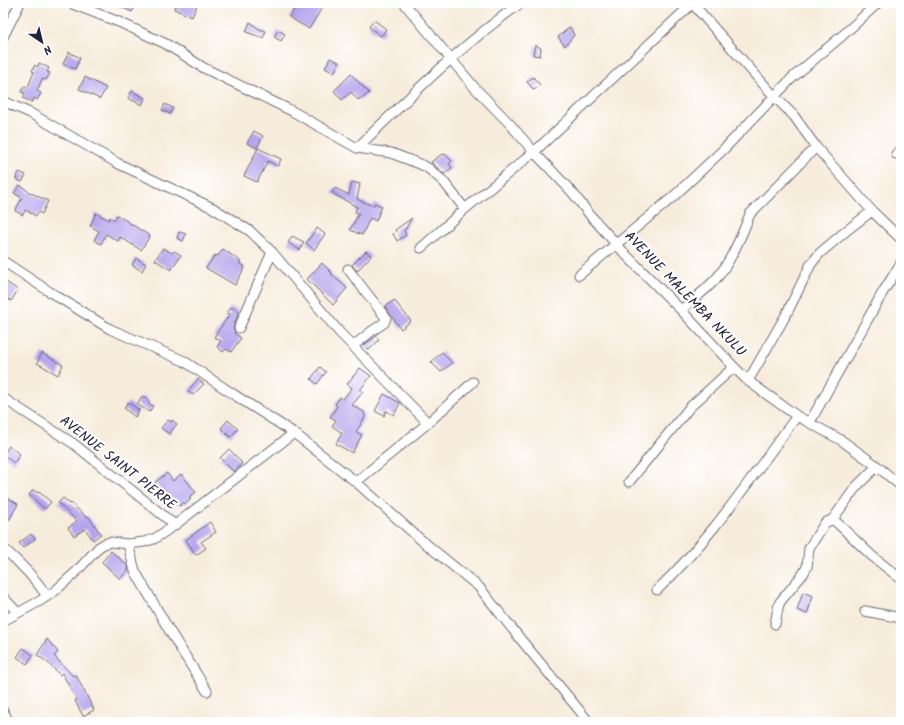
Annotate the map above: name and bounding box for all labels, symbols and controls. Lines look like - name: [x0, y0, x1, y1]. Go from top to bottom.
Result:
- north arrow: [22, 22, 62, 62]
- text: N: [39, 40, 55, 59]
- street label: AVENUE MALEMBA NKULU: [619, 226, 751, 362]
- street label: AVENUE SAINT PIERRE: [55, 410, 182, 516]

